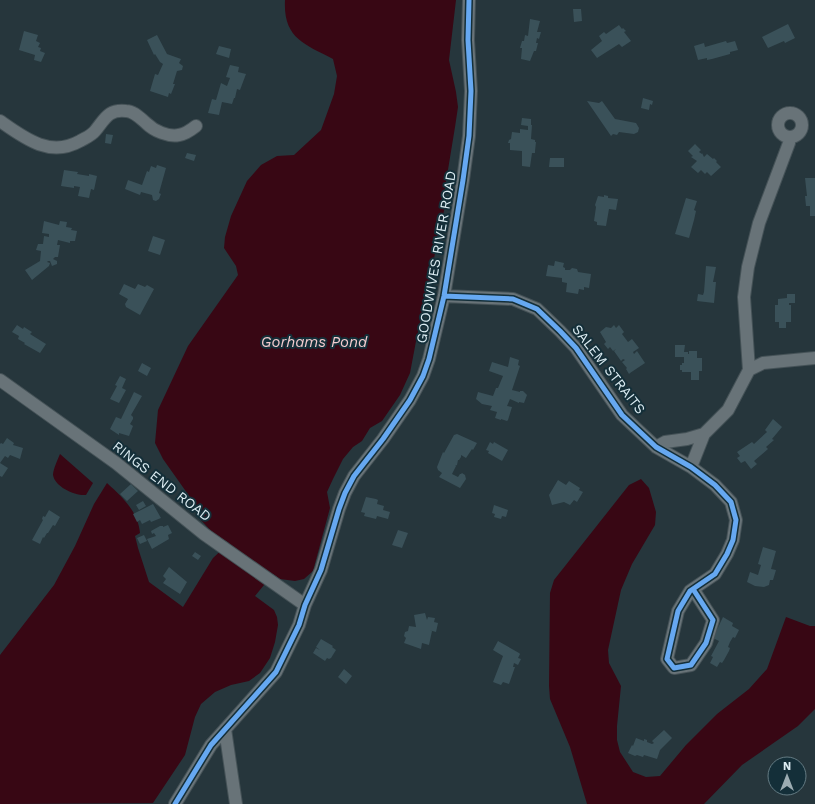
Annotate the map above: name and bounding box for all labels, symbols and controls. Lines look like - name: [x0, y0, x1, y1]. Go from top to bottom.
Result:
- street label: GOODWIVES RIVER ROAD: [413, 170, 459, 344]
- street label: SALEM STRAITS: [569, 321, 649, 417]
- water label: Gorhams Pond: [261, 333, 368, 351]
- street label: RINGS END ROAD: [110, 438, 214, 524]
- north arrow: [767, 756, 807, 796]
- text: N: [783, 760, 791, 773]

